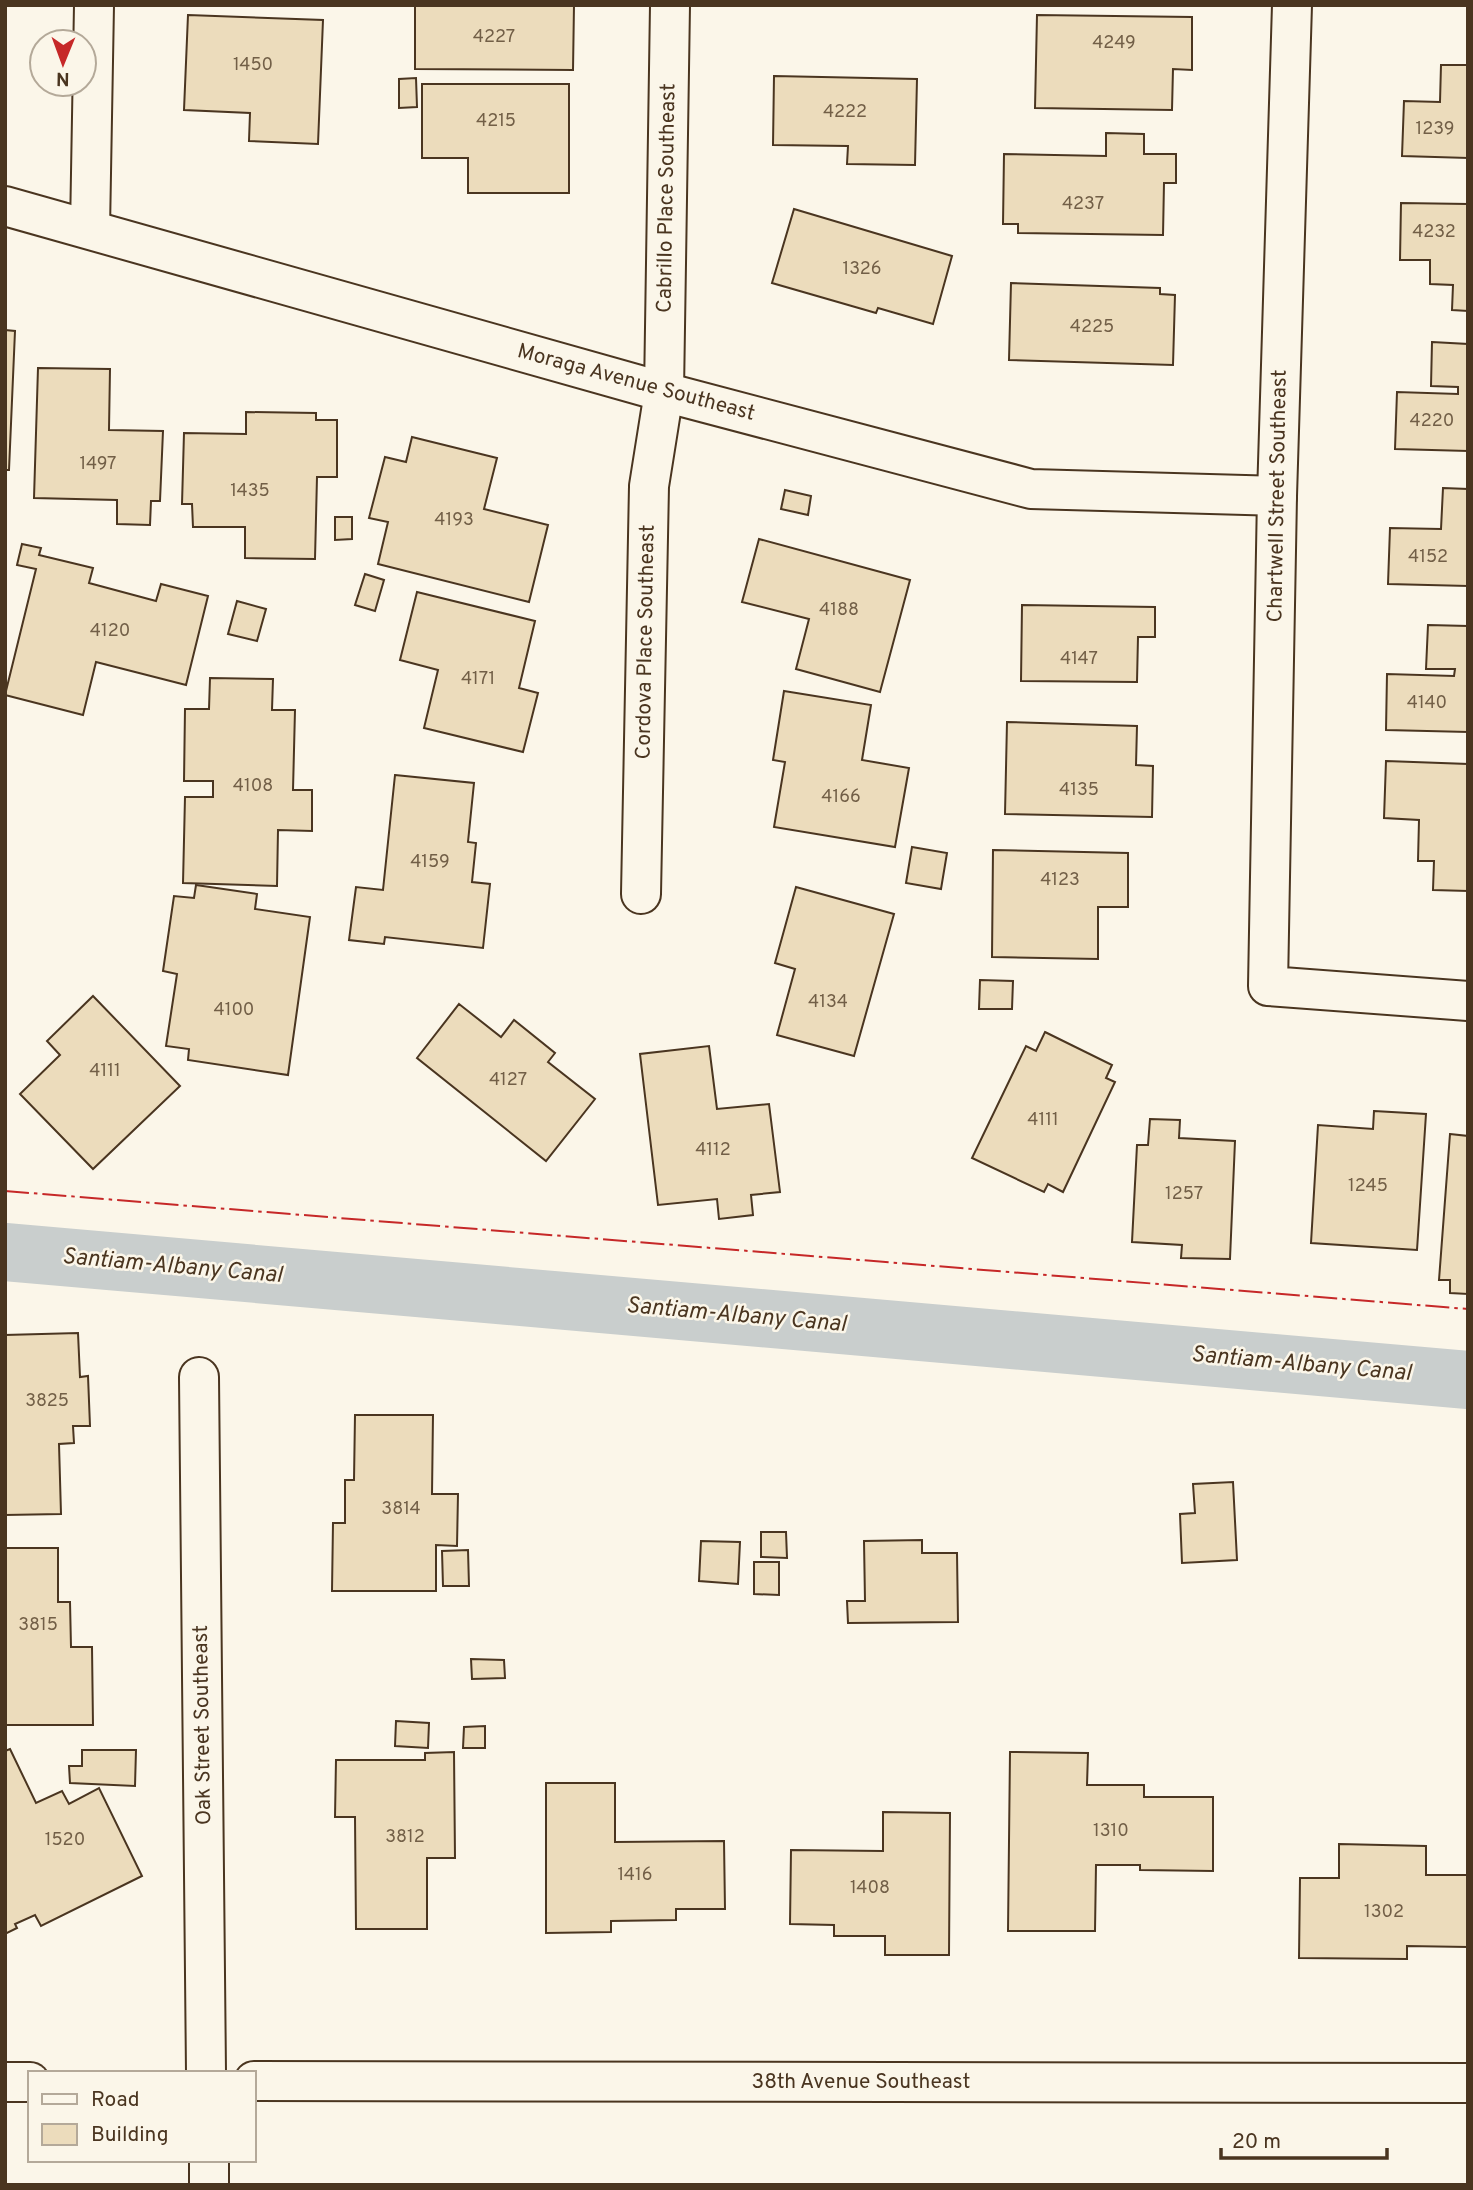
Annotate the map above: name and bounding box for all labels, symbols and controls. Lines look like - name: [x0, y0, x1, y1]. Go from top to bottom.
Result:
- house number: 4227: [473, 26, 515, 49]
- north arrow: [28, 28, 98, 98]
- house number: 4249: [1092, 32, 1136, 55]
- house number: 1450: [233, 54, 273, 77]
- text: N: [56, 66, 70, 90]
- street label: Cabrillo Place Southeast: [651, 83, 683, 313]
- house number: 4222: [823, 101, 867, 124]
- house number: 4215: [476, 110, 516, 133]
- house number: 1239: [1416, 118, 1454, 141]
- house number: 4237: [1062, 193, 1104, 216]
- house number: 4232: [1412, 221, 1456, 244]
- house number: 1326: [843, 258, 881, 281]
- house number: 4225: [1070, 316, 1114, 339]
- street label: Moraga Avenue Southeast: [514, 338, 758, 428]
- street label: Chartwell Street Southeast: [1262, 369, 1294, 623]
- house number: 4220: [1410, 410, 1454, 433]
- house number: 1497: [80, 453, 116, 476]
- house number: 1435: [230, 480, 270, 503]
- house number: 4193: [434, 509, 474, 532]
- street label: Cordova Place Southeast: [630, 524, 662, 760]
- house number: 4152: [1408, 546, 1448, 569]
- house number: 4188: [819, 599, 859, 622]
- house number: 4120: [90, 620, 130, 643]
- house number: 4147: [1060, 648, 1098, 671]
- house number: 4171: [461, 668, 495, 691]
- house number: 4140: [1407, 692, 1447, 715]
- house number: 4108: [233, 775, 273, 798]
- house number: 4135: [1059, 779, 1099, 802]
- house number: 4166: [821, 786, 861, 809]
- house number: 4159: [410, 851, 450, 874]
- house number: 4123: [1040, 869, 1080, 892]
- house number: 4134: [808, 991, 848, 1014]
- house number: 4100: [214, 999, 254, 1022]
- house number: 4111: [89, 1060, 121, 1083]
- house number: 4127: [489, 1069, 527, 1092]
- house number: 4111: [1027, 1109, 1059, 1132]
- house number: 4112: [695, 1139, 731, 1162]
- house number: 1245: [1348, 1175, 1388, 1198]
- house number: 1257: [1165, 1183, 1203, 1206]
- water label: Santiam-Albany Canal: [61, 1243, 284, 1291]
- water label: Santiam-Albany Canal: [625, 1292, 848, 1340]
- water label: Santiam-Albany Canal: [1190, 1341, 1413, 1389]
- house number: 3825: [25, 1390, 69, 1413]
- house number: 3814: [381, 1498, 421, 1521]
- house number: 3815: [18, 1614, 58, 1637]
- street label: Oak Street Southeast: [188, 1625, 218, 1825]
- house number: 1310: [1093, 1820, 1129, 1843]
- house number: 3812: [385, 1826, 425, 1849]
- house number: 1520: [45, 1829, 85, 1852]
- house number: 1416: [618, 1864, 653, 1887]
- house number: 1408: [850, 1877, 890, 1900]
- house number: 1302: [1364, 1901, 1404, 1924]
- street label: 38th Avenue Southeast: [752, 2069, 970, 2096]
- legend: [28, 2071, 256, 2162]
- text: Road: [91, 2087, 140, 2114]
- scale bar: [1221, 2116, 1387, 2160]
- text: Building: [91, 2122, 169, 2149]
- text: 20 m: [1232, 2129, 1281, 2156]

